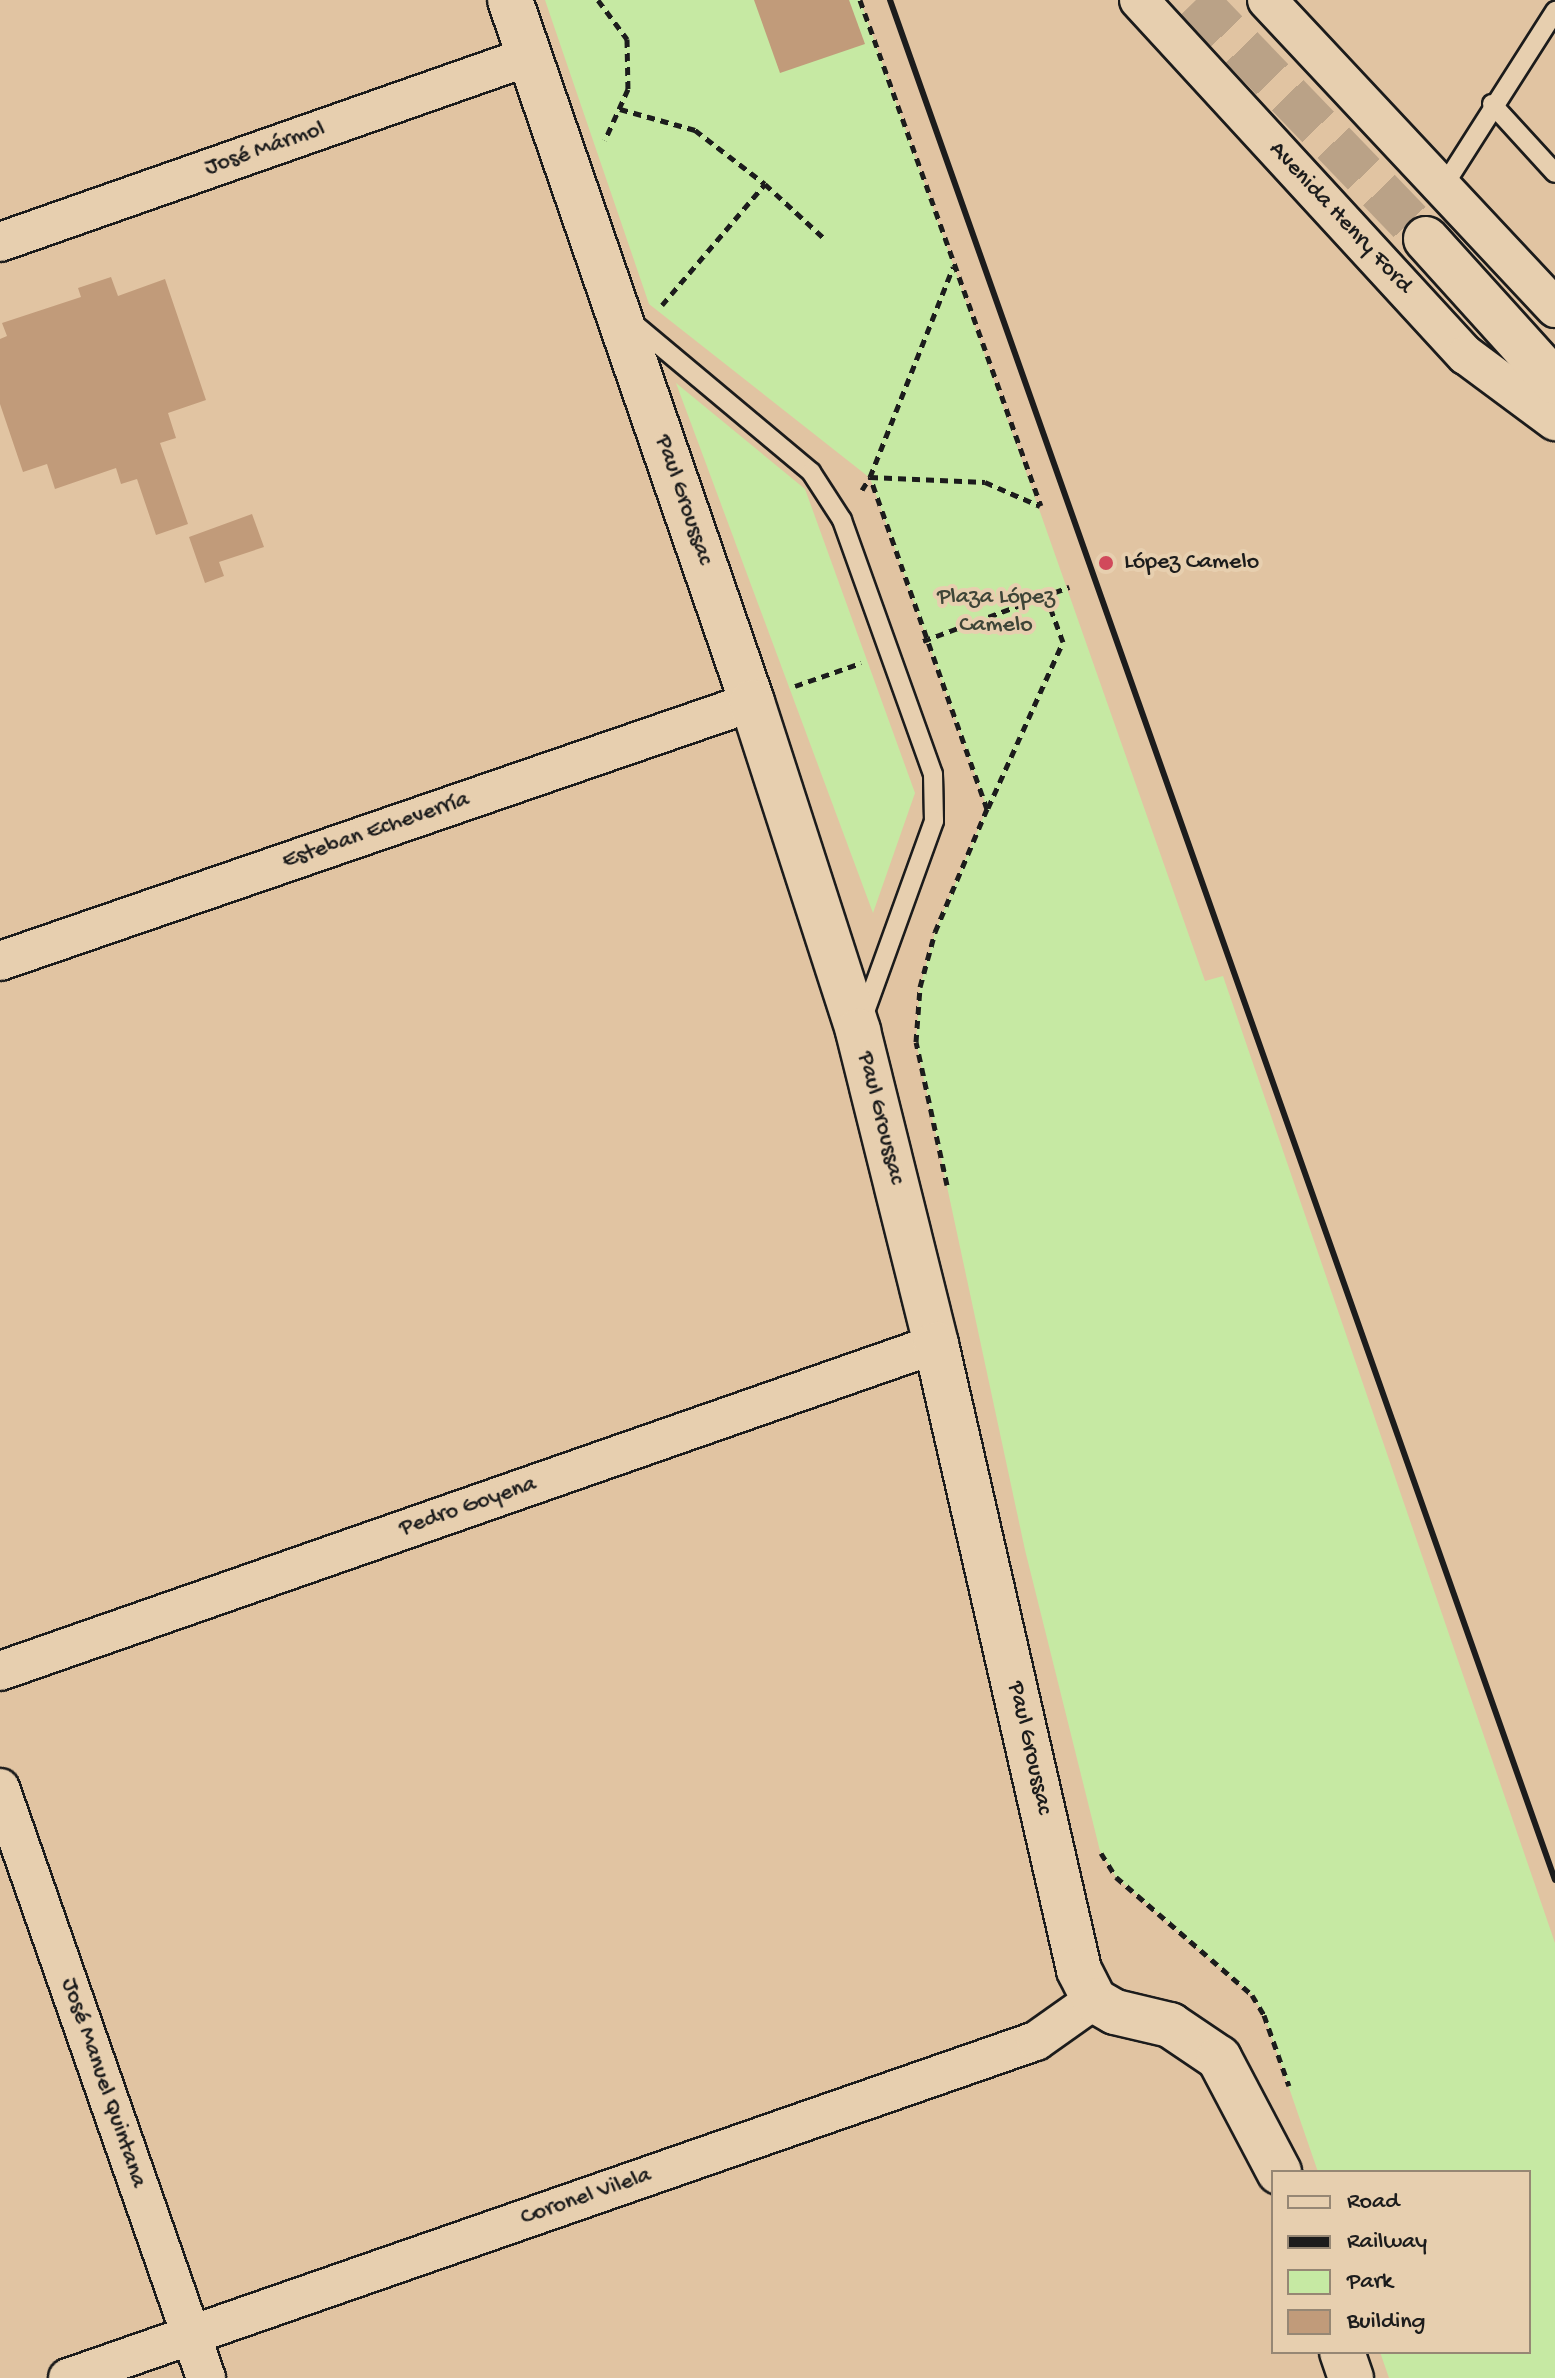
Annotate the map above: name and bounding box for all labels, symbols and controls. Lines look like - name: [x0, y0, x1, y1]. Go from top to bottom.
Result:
- street label: José Mármol: [201, 115, 329, 183]
- street label: Avenida Henry Ford: [1262, 136, 1418, 300]
- street label: Paul Groussac: [647, 431, 719, 569]
- place label: López Camelo: [1124, 549, 1259, 577]
- marker: López Camelo: [1095, 552, 1117, 574]
- park label: Plaza López Camelo: [937, 584, 1055, 640]
- street label: Esteban Echeverría: [279, 785, 473, 877]
- street label: Paul Groussac: [850, 1049, 910, 1187]
- street label: Pedro Goyena: [396, 1470, 540, 1544]
- street label: Paul Groussac: [1000, 1679, 1058, 1817]
- street label: José Manuel Quintana: [54, 1974, 152, 2192]
- street label: Coronel Vilela: [517, 2161, 655, 2233]
- legend: [1271, 2170, 1531, 2354]
- text: Road: [1347, 2188, 1399, 2217]
- text: Railway: [1347, 2228, 1427, 2257]
- text: Park: [1347, 2268, 1393, 2297]
- text: Building: [1347, 2308, 1425, 2337]

